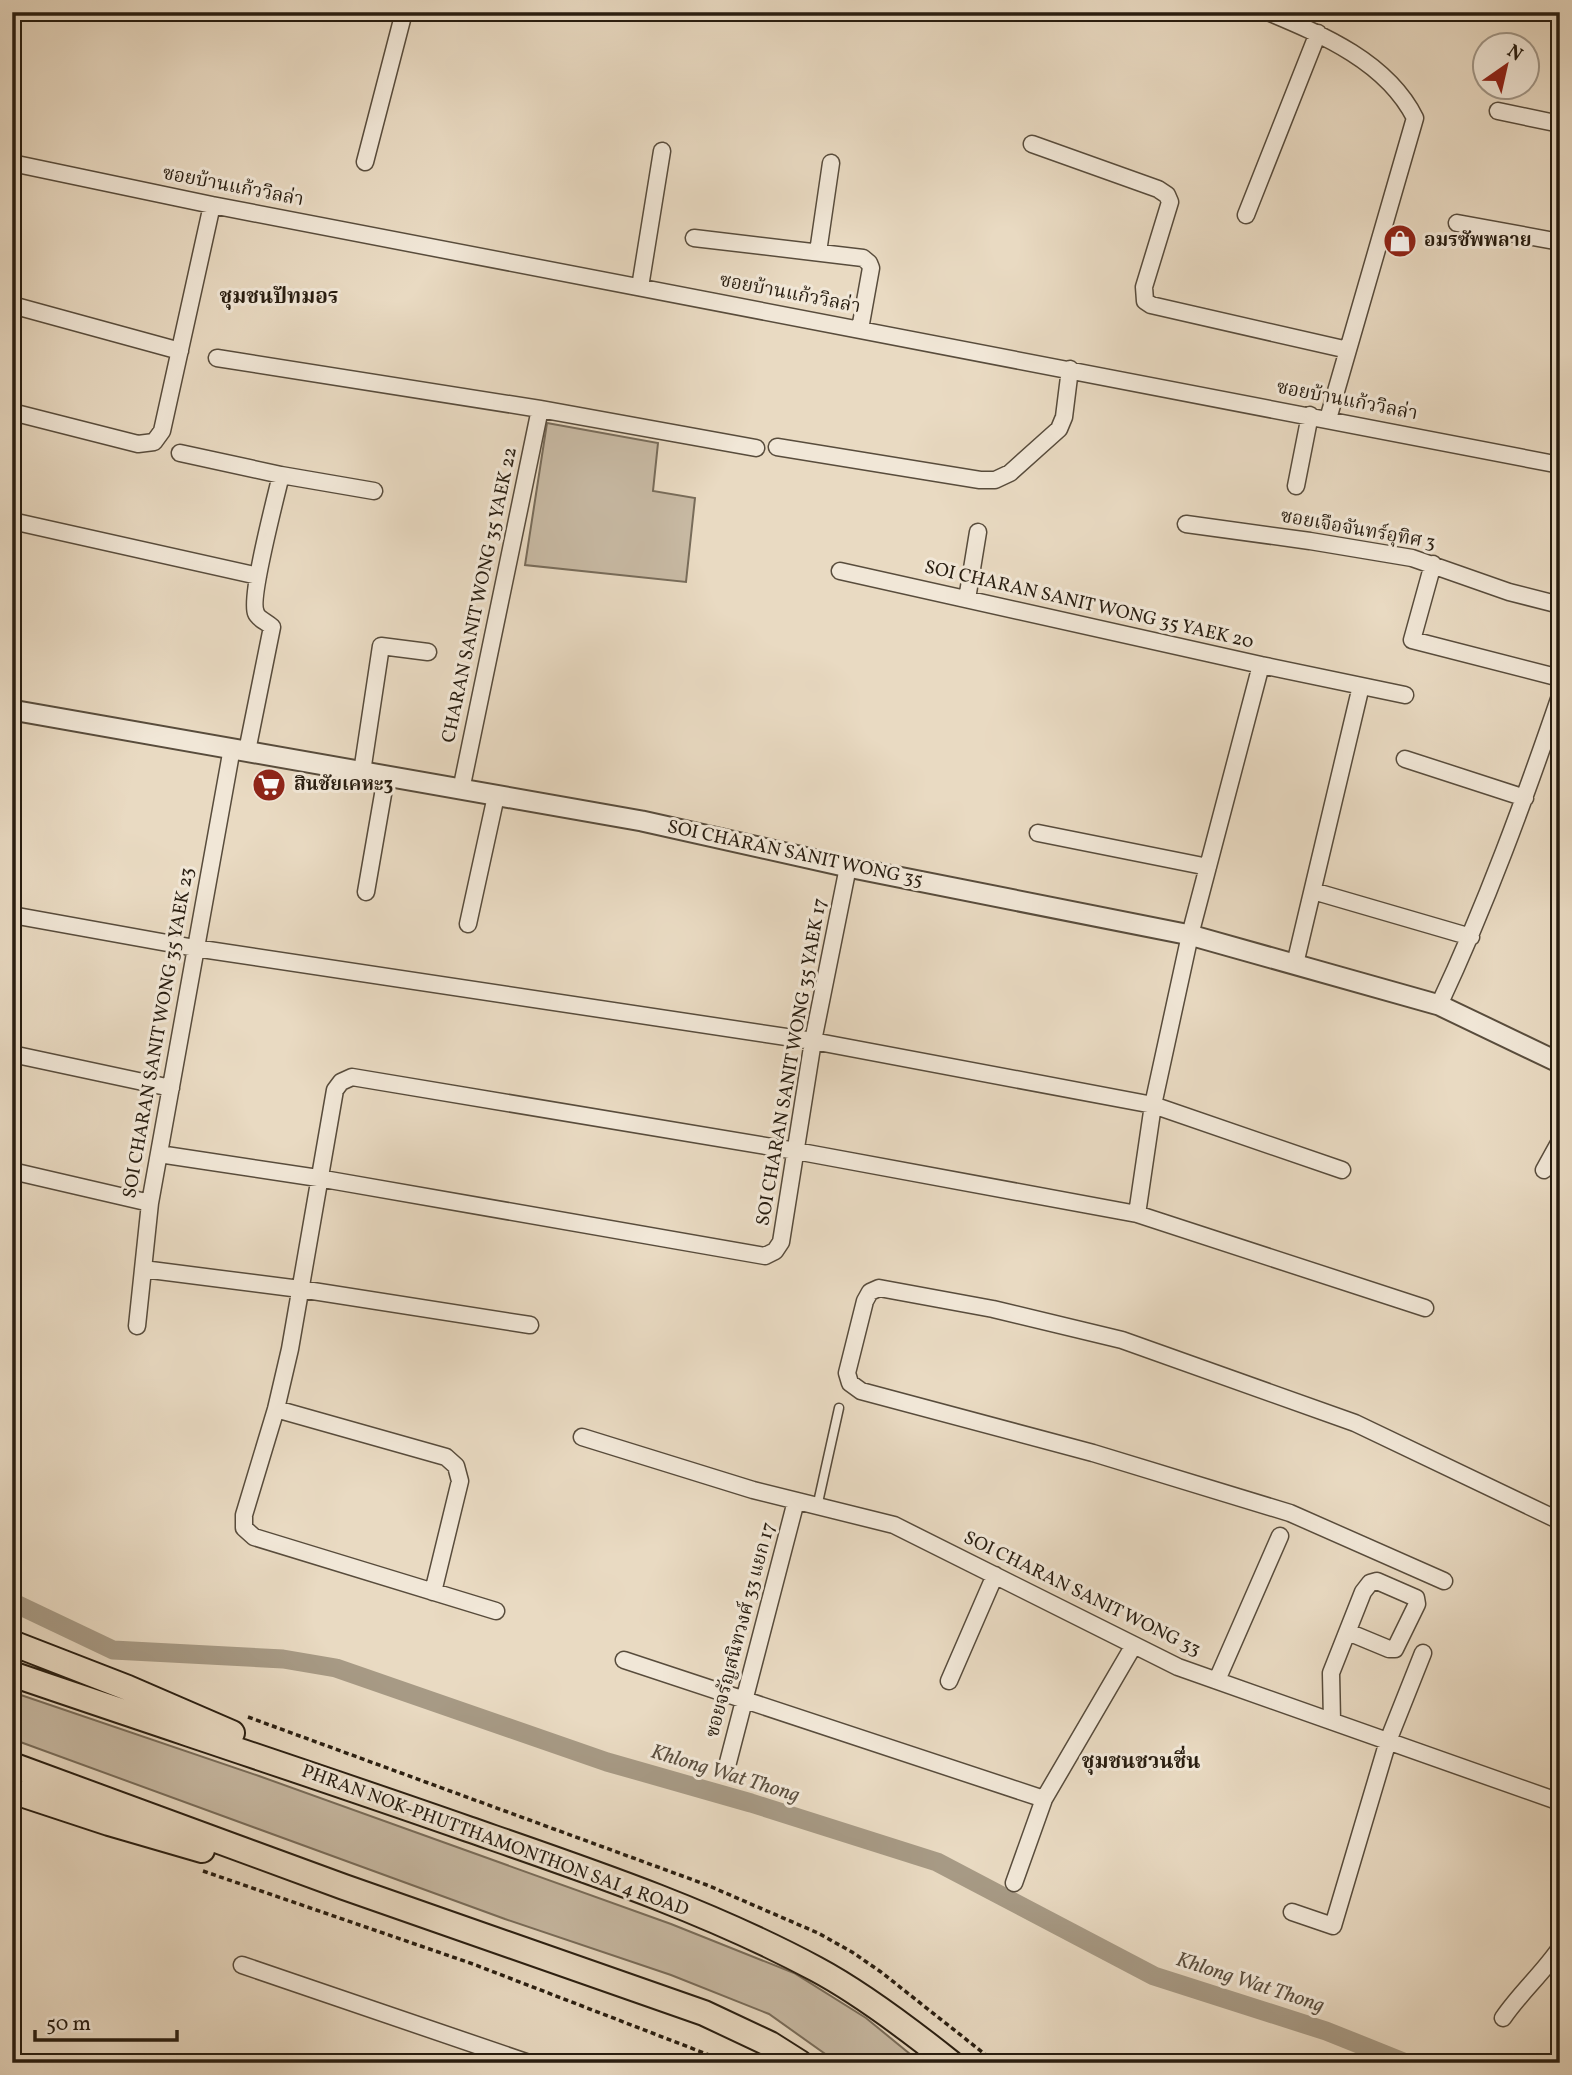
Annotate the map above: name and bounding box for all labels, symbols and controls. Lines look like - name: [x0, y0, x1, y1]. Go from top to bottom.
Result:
- north arrow: [1470, 32, 1540, 102]
- text: N: [1501, 39, 1528, 68]
- street label: ซอยบ้านแก้ววิลล่า: [160, 161, 306, 213]
- shop icon: อมรซัพพลาย: [1381, 222, 1419, 260]
- place label: อมรซัพพลาย: [1424, 228, 1531, 254]
- street label: ซอยบ้านแก้ววิลล่า: [717, 268, 863, 320]
- district label: ชุมชนปัทมอร: [220, 283, 338, 312]
- street label: ซอยบ้านแก้ววิลล่า: [1274, 375, 1420, 427]
- street label: CHARAN SANIT WONG 35 YAEK 22: [436, 445, 524, 745]
- street label: ซอยเจือจันทร์อุทิศ 3: [1278, 504, 1438, 556]
- street label: SOI CHARAN SANIT WONG 35 YAEK 20: [922, 554, 1256, 656]
- supermarket icon: สินชัยเคหะ3: [250, 766, 288, 804]
- place label: สินชัยเคหะ3: [294, 772, 393, 798]
- street label: SOI CHARAN SANIT WONG 35: [665, 814, 925, 894]
- street label: SOI CHARAN SANIT WONG 35 YAEK 23: [117, 866, 201, 1200]
- street label: SOI CHARAN SANIT WONG 35 YAEK 17: [750, 896, 834, 1228]
- street label: ซอยจรัญสนิทวงศ์ 33 แยก 17: [700, 1520, 782, 1740]
- street label: SOI CHARAN SANIT WONG 33: [959, 1525, 1205, 1663]
- water label: Khlong Wat Thong: [647, 1738, 803, 1810]
- district label: ชุมชนชวนชื่น: [1082, 1745, 1200, 1777]
- street label: PHRAN NOK-PHUTTHAMONTHON SAI 4 ROAD: [298, 1759, 692, 1923]
- water label: Khlong Wat Thong: [1172, 1945, 1328, 2021]
- scale bar: [35, 1998, 177, 2042]
- text: 50 m: [46, 2010, 91, 2039]

